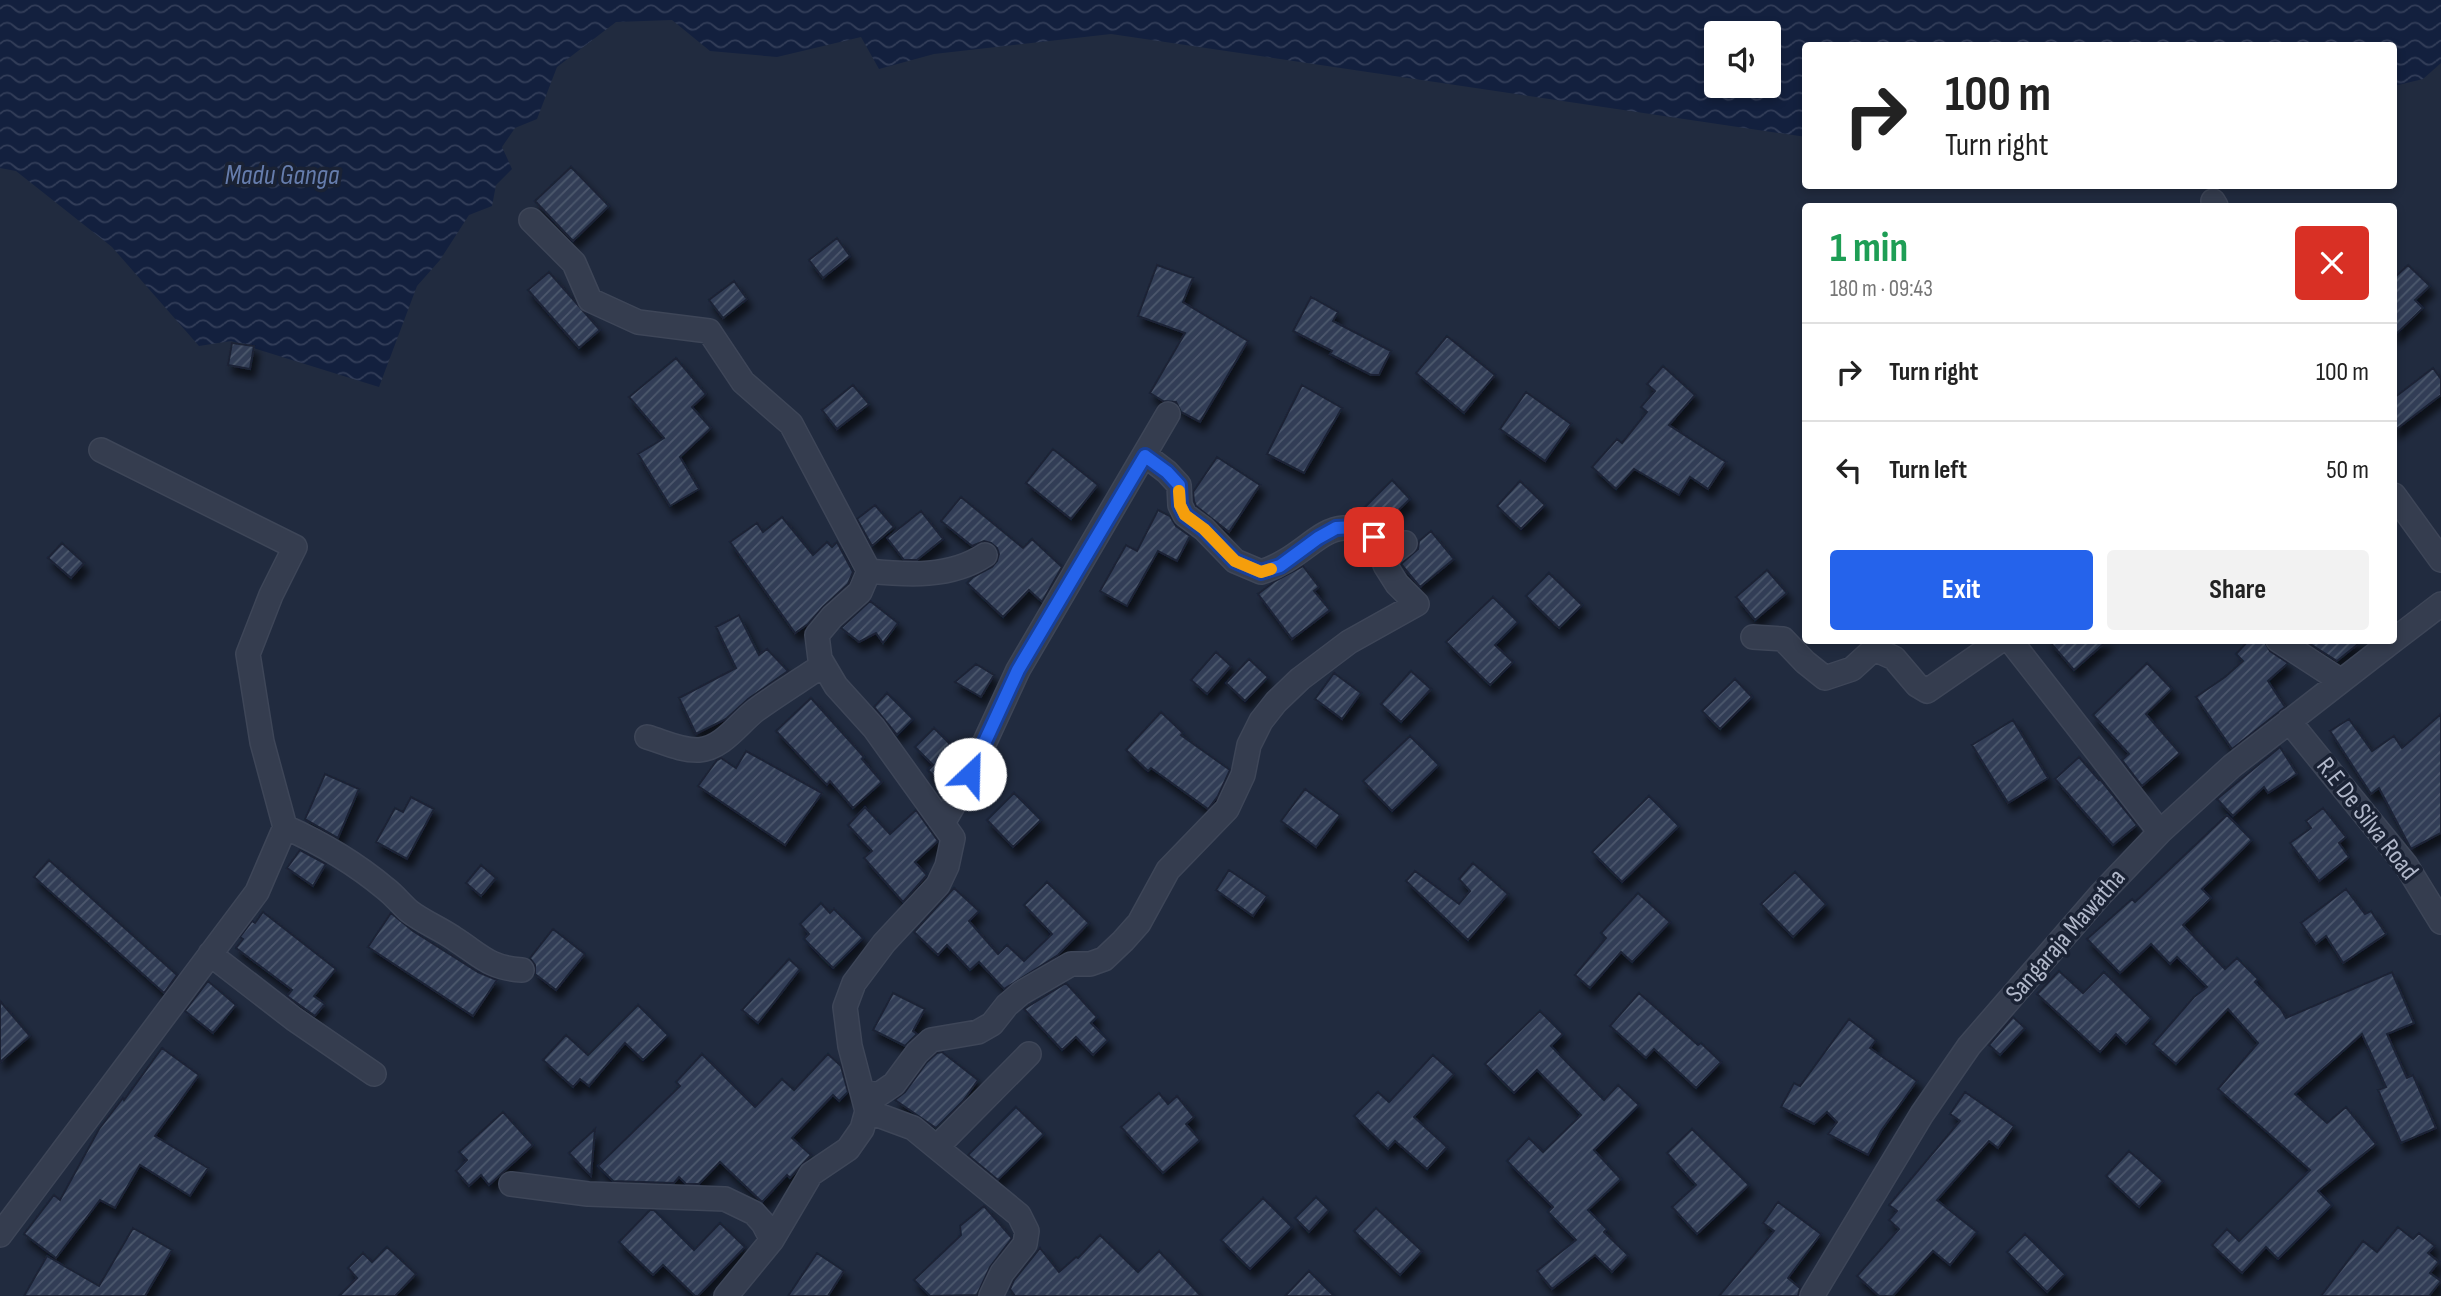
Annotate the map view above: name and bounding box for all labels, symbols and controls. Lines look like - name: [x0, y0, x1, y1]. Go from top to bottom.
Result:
- map controls: [1704, 21, 1781, 98]
- button: sound: [1704, 21, 1781, 98]
- text: 100 m: [1945, 66, 2051, 125]
- icon: right: [1830, 70, 1921, 161]
- text: Turn right: [1945, 126, 2049, 165]
- water label: Madu Ganga: [225, 159, 340, 192]
- text: 1 min: [1830, 223, 1908, 274]
- button: close: [2295, 226, 2369, 300]
- text: 180 m · 09:43: [1830, 275, 1933, 303]
- icon: right: [1830, 353, 1868, 391]
- text: Turn right: [1889, 357, 1978, 388]
- text: 100 m: [2316, 357, 2369, 388]
- icon: left: [1830, 451, 1868, 489]
- text: Turn left: [1889, 455, 1967, 486]
- text: 50 m: [2326, 455, 2369, 486]
- pin: [1344, 507, 1404, 567]
- icon: arrive: [1355, 518, 1393, 556]
- button: Exit: [1830, 550, 2093, 630]
- button: Share: [2107, 550, 2369, 630]
- position arrow: [933, 737, 1007, 811]
- street label: R.E De Silva Road: [2310, 752, 2424, 886]
- street label: Sangaraja Mawatha: [2000, 863, 2132, 1009]

